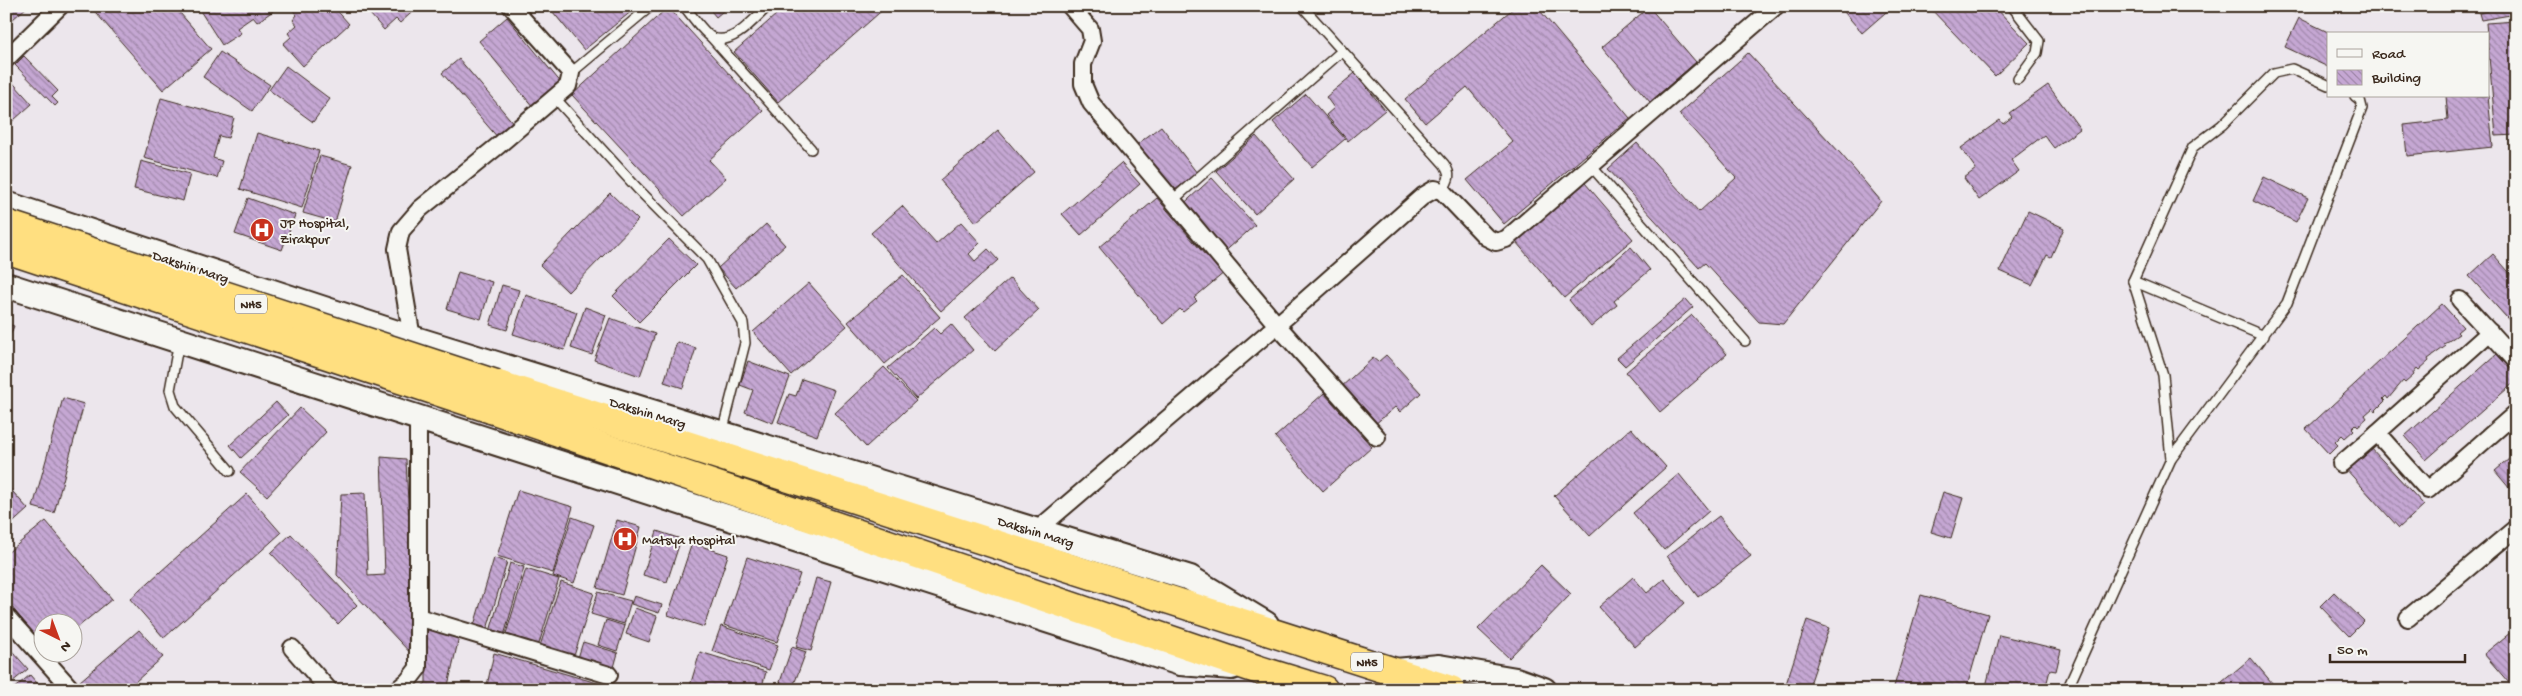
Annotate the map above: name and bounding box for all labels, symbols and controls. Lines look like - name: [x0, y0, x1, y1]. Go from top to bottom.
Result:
- legend: [2327, 32, 2490, 98]
- text: Road: [2372, 46, 2406, 64]
- text: Building: [2371, 70, 2421, 88]
- place label: JP Hospital, Zirakpur: [280, 216, 350, 249]
- hospital icon: JP Hospital, Zirakpur: [249, 217, 275, 243]
- street label: Dakshin Marg: [149, 248, 231, 289]
- road number: NH5: [235, 294, 267, 314]
- street label: Dakshin Marg: [606, 394, 688, 434]
- street label: Dakshin Marg: [994, 513, 1076, 553]
- hospital icon: Matsya Hospital: [612, 526, 638, 552]
- place label: Matsya Hospital: [642, 533, 735, 550]
- north arrow: [32, 614, 82, 664]
- scale bar: [2330, 631, 2464, 663]
- text: N: [56, 636, 74, 655]
- text: 50 m: [2337, 642, 2368, 660]
- road number: NH5: [1351, 652, 1383, 672]

